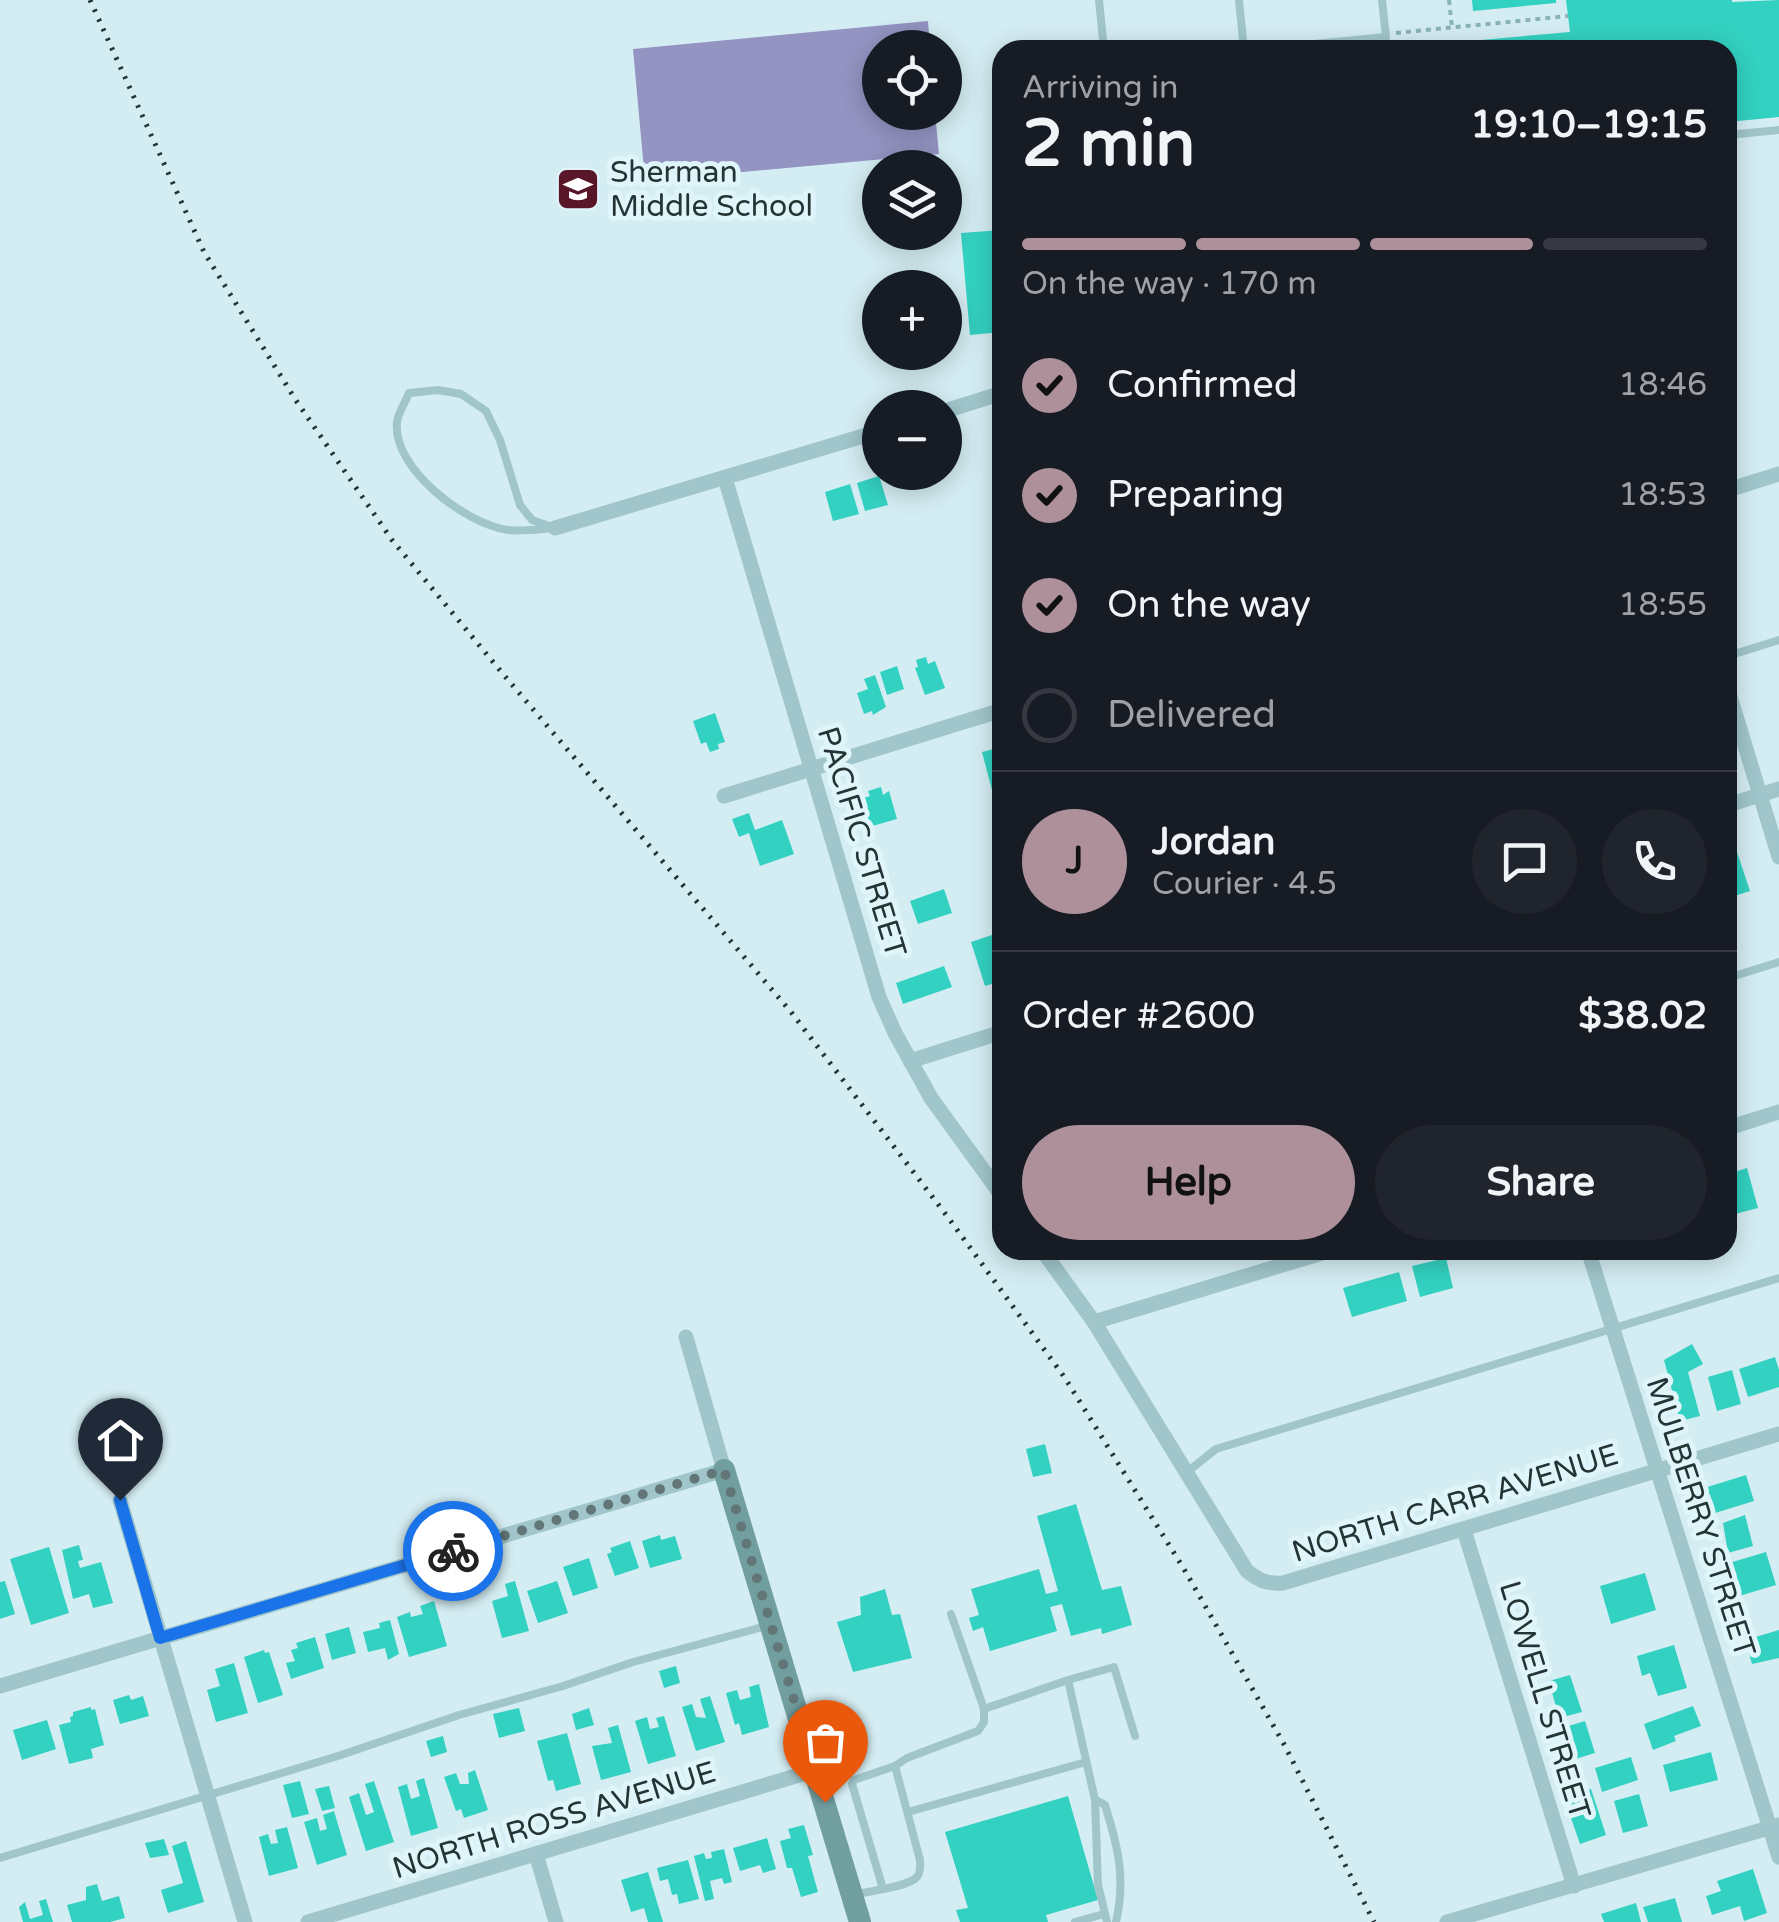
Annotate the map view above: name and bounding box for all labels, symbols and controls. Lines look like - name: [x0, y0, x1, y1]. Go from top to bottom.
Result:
- map controls: [862, 30, 962, 490]
- button: locate: [862, 30, 962, 130]
- text: Arriving in: [1022, 69, 1179, 107]
- text: 19:10–19:15: [1470, 102, 1707, 148]
- text: 2 min: [1022, 105, 1195, 184]
- button: layers: [862, 150, 962, 250]
- place label: Sherman Middle School: [610, 154, 813, 225]
- school or university icon: Sherman Middle School: [555, 166, 601, 212]
- text: On the way · 170 m: [1022, 265, 1317, 303]
- button: +: [862, 270, 962, 370]
- icon: check: [1022, 358, 1077, 413]
- text: Confirmed: [1107, 362, 1298, 408]
- text: 18:46: [1618, 366, 1707, 404]
- button: −: [862, 390, 962, 490]
- icon: check: [1022, 468, 1077, 523]
- text: Preparing: [1107, 472, 1284, 518]
- text: 18:53: [1618, 476, 1707, 514]
- icon: check: [1022, 578, 1077, 633]
- text: On the way: [1107, 582, 1311, 628]
- text: 18:55: [1618, 586, 1707, 624]
- text: Delivered: [1107, 692, 1276, 738]
- street label: PACIFIC STREET: [809, 722, 914, 962]
- button: chat: [1472, 809, 1577, 914]
- button: phone: [1602, 809, 1707, 914]
- text: Jordan: [1152, 819, 1275, 865]
- text: J: [1066, 838, 1083, 884]
- text: Courier · 4.5: [1152, 865, 1337, 903]
- text: Order #2600: [1022, 993, 1255, 1039]
- text: $38.02: [1578, 993, 1707, 1039]
- button: Help: [1022, 1125, 1355, 1240]
- button: Share: [1375, 1125, 1707, 1240]
- street label: MULBERRY STREET: [1638, 1373, 1763, 1662]
- pin: [78, 1398, 163, 1501]
- icon: home: [93, 1413, 148, 1468]
- street label: NORTH CARR AVENUE: [1288, 1436, 1623, 1571]
- courier: [403, 1501, 503, 1601]
- icon: bike: [426, 1524, 481, 1579]
- street label: LOWELL STREET: [1491, 1577, 1598, 1824]
- pin: [783, 1700, 868, 1803]
- icon: bag: [798, 1715, 853, 1770]
- street label: NORTH ROSS AVENUE: [388, 1754, 720, 1887]

